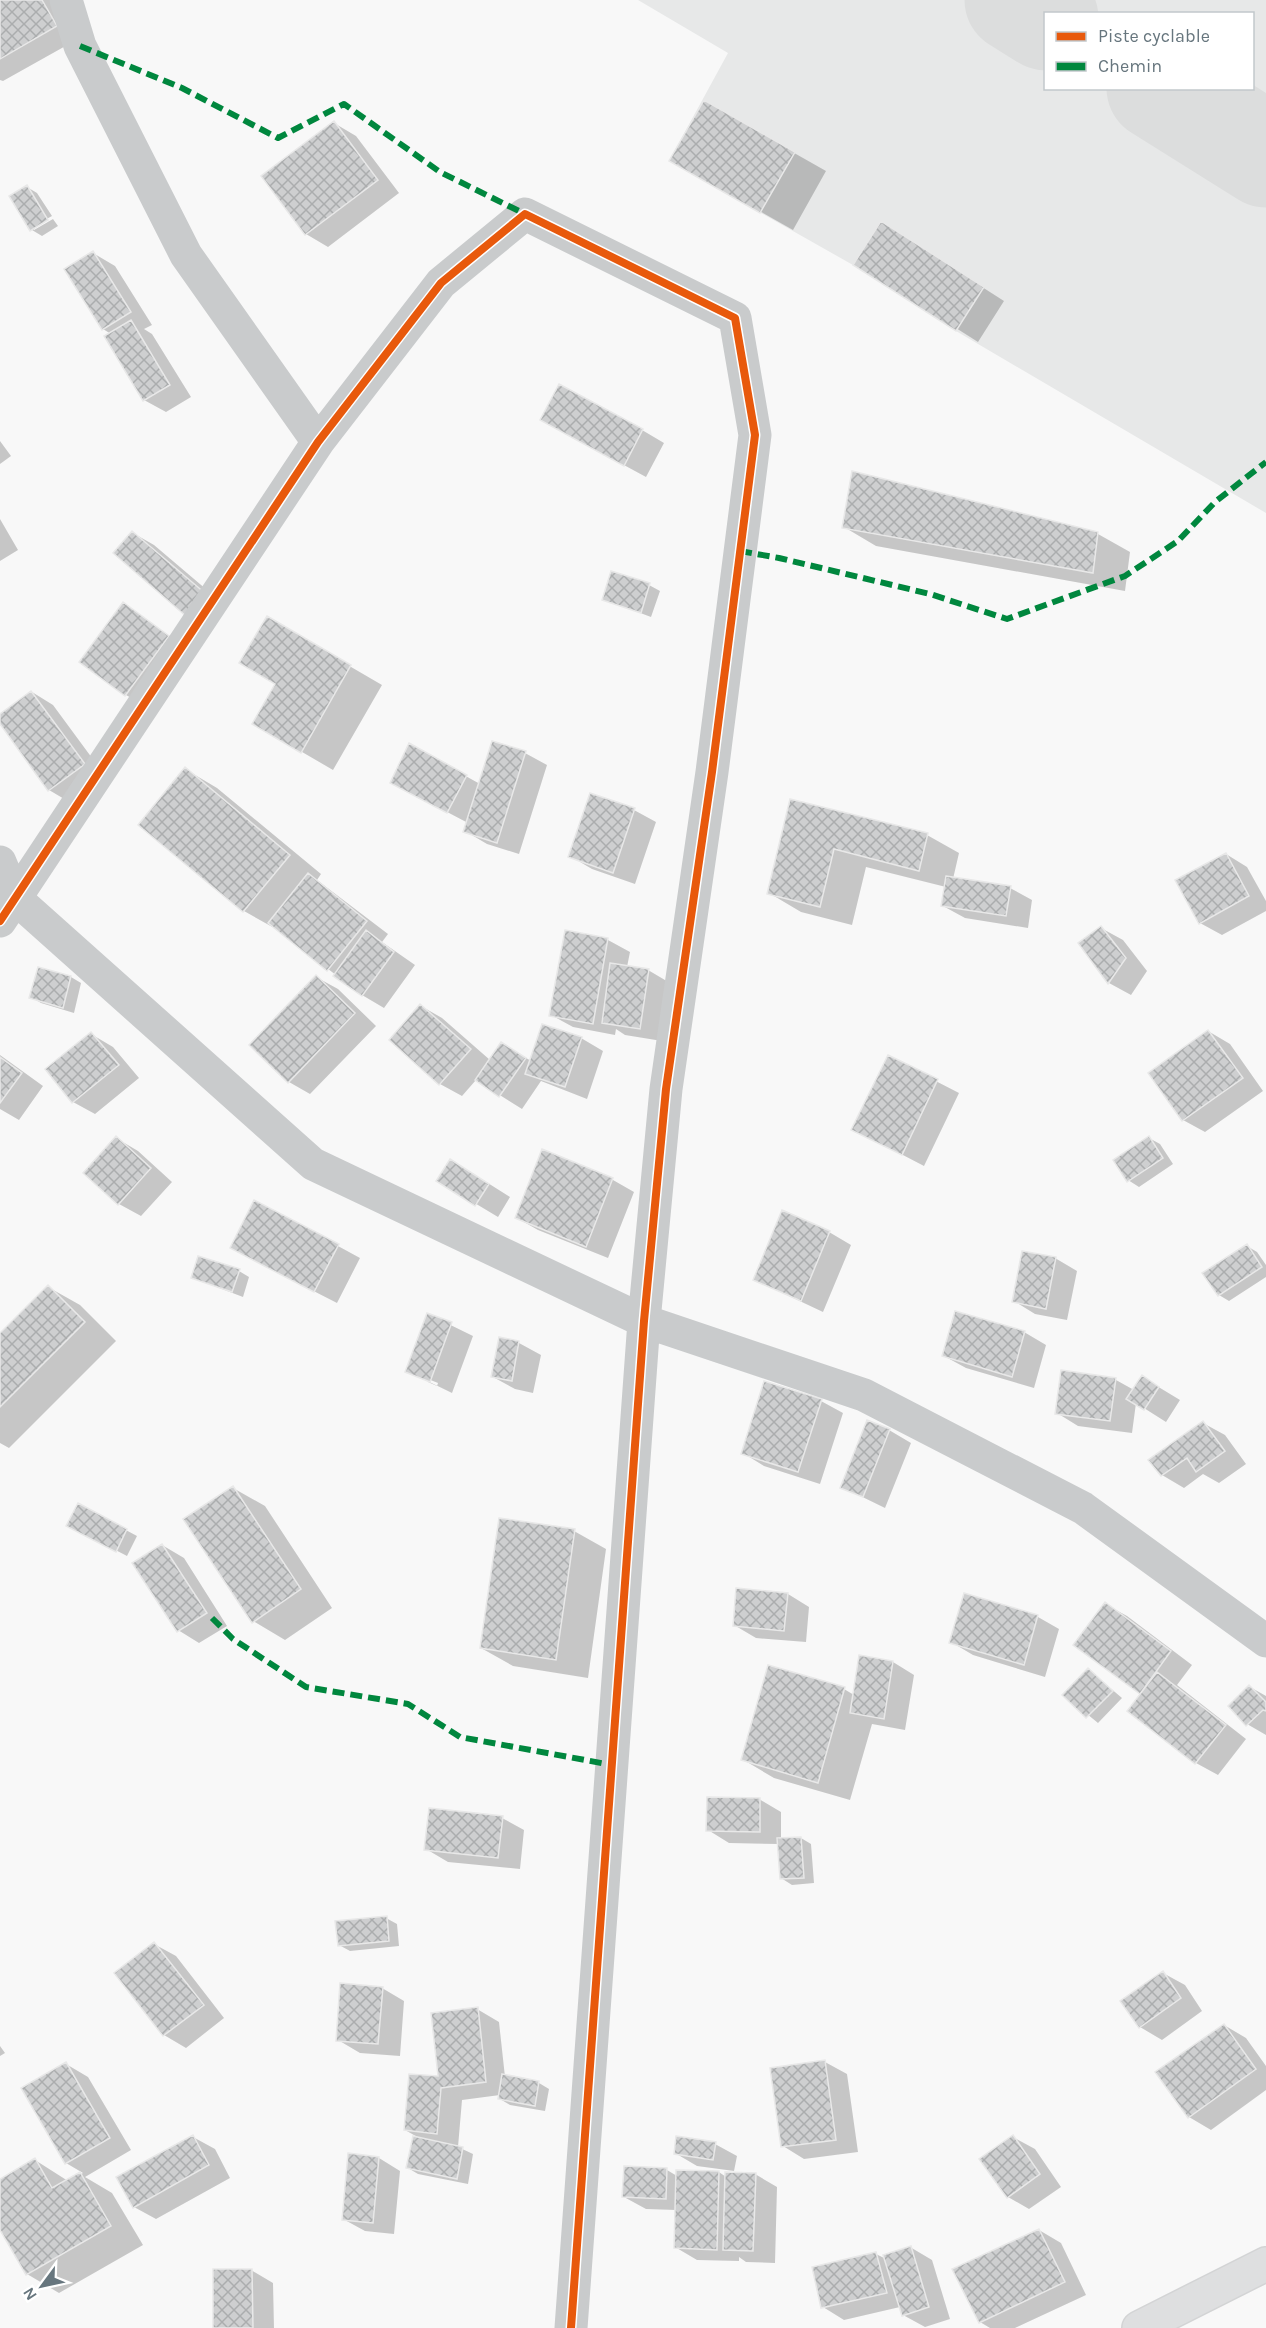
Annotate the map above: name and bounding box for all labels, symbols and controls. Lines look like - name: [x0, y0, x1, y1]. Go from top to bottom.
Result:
- legend: [1044, 12, 1254, 90]
- text: Piste cyclable: [1098, 25, 1210, 47]
- text: Chemin: [1098, 55, 1162, 77]
- north arrow: [12, 2256, 72, 2316]
- text: N: [19, 2284, 41, 2304]

